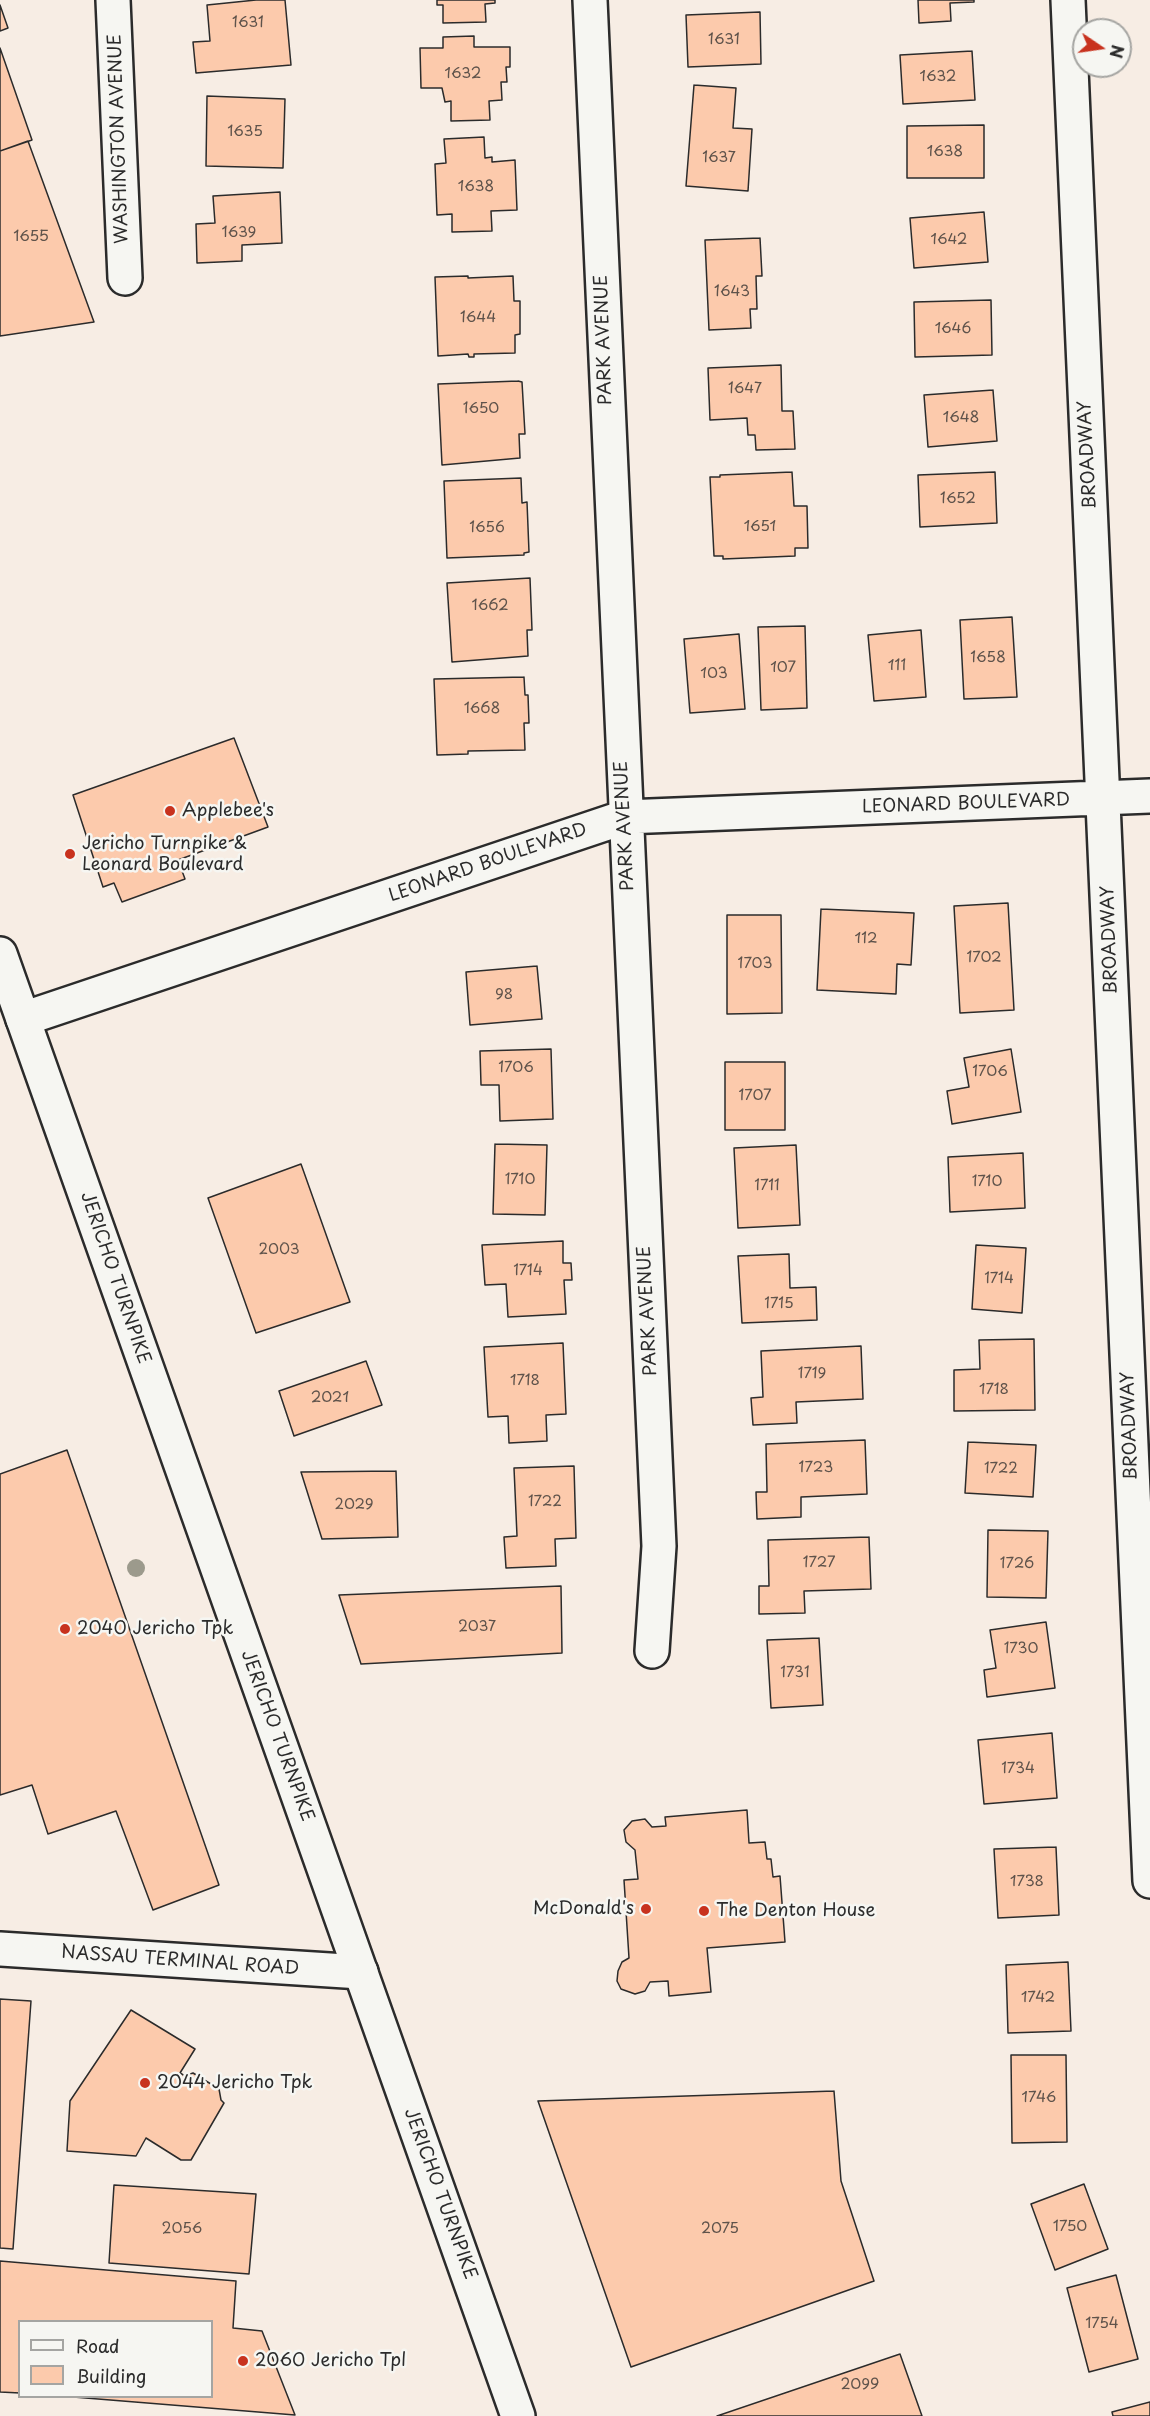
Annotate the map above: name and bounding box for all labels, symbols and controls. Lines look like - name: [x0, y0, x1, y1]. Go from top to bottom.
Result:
- house number: 1631: [232, 14, 264, 32]
- north arrow: [1072, 18, 1132, 78]
- house number: 1631: [708, 31, 740, 49]
- street label: WASHINGTON AVENUE: [105, 34, 133, 244]
- text: N: [1104, 43, 1131, 60]
- house number: 1632: [445, 65, 481, 83]
- house number: 1632: [920, 68, 956, 86]
- house number: 1635: [227, 123, 263, 141]
- house number: 1638: [927, 143, 963, 161]
- house number: 1637: [702, 149, 736, 167]
- house number: 1638: [458, 178, 494, 196]
- house number: 1639: [222, 224, 256, 242]
- house number: 1655: [13, 228, 49, 246]
- house number: 1642: [931, 231, 967, 249]
- street label: PARK AVENUE: [591, 274, 617, 406]
- house number: 1643: [714, 283, 750, 301]
- house number: 1644: [460, 309, 496, 327]
- house number: 1646: [935, 320, 971, 338]
- house number: 1647: [728, 380, 762, 398]
- house number: 1650: [463, 400, 499, 418]
- street label: BROADWAY: [1074, 400, 1102, 510]
- house number: 1648: [943, 409, 979, 427]
- house number: 1652: [940, 490, 976, 508]
- house number: 1651: [744, 518, 776, 536]
- house number: 1656: [469, 519, 505, 537]
- house number: 1662: [472, 597, 508, 615]
- house number: 1658: [970, 649, 1006, 667]
- house number: 111: [888, 657, 906, 675]
- house number: 107: [770, 659, 796, 677]
- house number: 103: [700, 665, 728, 683]
- house number: 1668: [464, 700, 500, 718]
- street label: PARK AVENUE: [611, 760, 639, 892]
- street label: LEONARD BOULEVARD: [862, 790, 1070, 818]
- place label: Applebee's: [182, 800, 274, 822]
- marker: Applebee's: [163, 804, 177, 818]
- street label: LEONARD BOULEVARD: [386, 819, 590, 907]
- place label: Jericho Turnpike & Leonard Boulevard: [82, 833, 247, 876]
- marker: Jericho Turnpike & Leonard Boulevard: [63, 847, 77, 861]
- street label: BROADWAY: [1097, 885, 1123, 995]
- house number: 112: [854, 930, 878, 948]
- house number: 1702: [966, 949, 1002, 967]
- house number: 1703: [738, 955, 772, 973]
- house number: 98: [495, 986, 513, 1004]
- house number: 1706: [498, 1059, 534, 1077]
- house number: 1706: [972, 1063, 1008, 1081]
- house number: 1707: [738, 1087, 772, 1105]
- house number: 1710: [505, 1171, 535, 1189]
- house number: 1710: [972, 1173, 1002, 1191]
- house number: 1711: [754, 1177, 780, 1195]
- street label: JERICHO TURNPIKE: [75, 1189, 155, 1367]
- house number: 2003: [258, 1241, 300, 1259]
- street label: PARK AVENUE: [634, 1245, 662, 1377]
- house number: 1714: [513, 1262, 543, 1280]
- house number: 1714: [984, 1270, 1014, 1288]
- house number: 1715: [764, 1295, 794, 1313]
- house number: 1719: [798, 1365, 826, 1383]
- street label: BROADWAY: [1117, 1371, 1143, 1481]
- house number: 1718: [510, 1372, 540, 1390]
- house number: 1718: [979, 1381, 1009, 1399]
- house number: 2021: [311, 1389, 349, 1407]
- house number: 1723: [799, 1459, 833, 1477]
- house number: 1722: [984, 1460, 1018, 1478]
- house number: 1722: [528, 1493, 562, 1511]
- house number: 2029: [334, 1496, 374, 1514]
- house number: 1727: [803, 1554, 835, 1572]
- house number: 1726: [1000, 1555, 1034, 1573]
- place label: 2040 Jericho Tpk: [77, 1618, 233, 1640]
- house number: 2037: [458, 1618, 496, 1636]
- marker: 2040 Jericho Tpk: [58, 1622, 72, 1636]
- house number: 1730: [1004, 1640, 1038, 1658]
- street label: JERICHO TURNPIKE: [236, 1647, 318, 1825]
- house number: 1731: [780, 1664, 810, 1682]
- house number: 1734: [1001, 1760, 1035, 1778]
- house number: 1738: [1010, 1873, 1044, 1891]
- place label: McDonald's: [533, 1898, 634, 1920]
- place label: The Denton House: [716, 1900, 875, 1922]
- marker: McDonald's: [639, 1902, 653, 1916]
- marker: The Denton House: [697, 1904, 711, 1918]
- street label: NASSAU TERMINAL ROAD: [60, 1942, 300, 1980]
- house number: 1742: [1021, 1989, 1055, 2007]
- place label: 2044 Jericho Tpk: [157, 2072, 312, 2094]
- marker: 2044 Jericho Tpk: [138, 2076, 152, 2090]
- house number: 1746: [1022, 2089, 1056, 2107]
- street label: JERICHO TURNPIKE: [399, 2105, 481, 2283]
- house number: 1750: [1053, 2218, 1087, 2236]
- house number: 2056: [162, 2220, 202, 2238]
- house number: 2075: [701, 2220, 739, 2238]
- house number: 1754: [1085, 2315, 1119, 2333]
- legend: [18, 2320, 213, 2398]
- text: Road: [76, 2332, 120, 2359]
- place label: 2060 Jericho Tpl: [255, 2350, 406, 2372]
- marker: 2060 Jericho Tpl: [236, 2354, 250, 2368]
- text: Building: [76, 2362, 146, 2389]
- house number: 2099: [840, 2376, 880, 2394]

